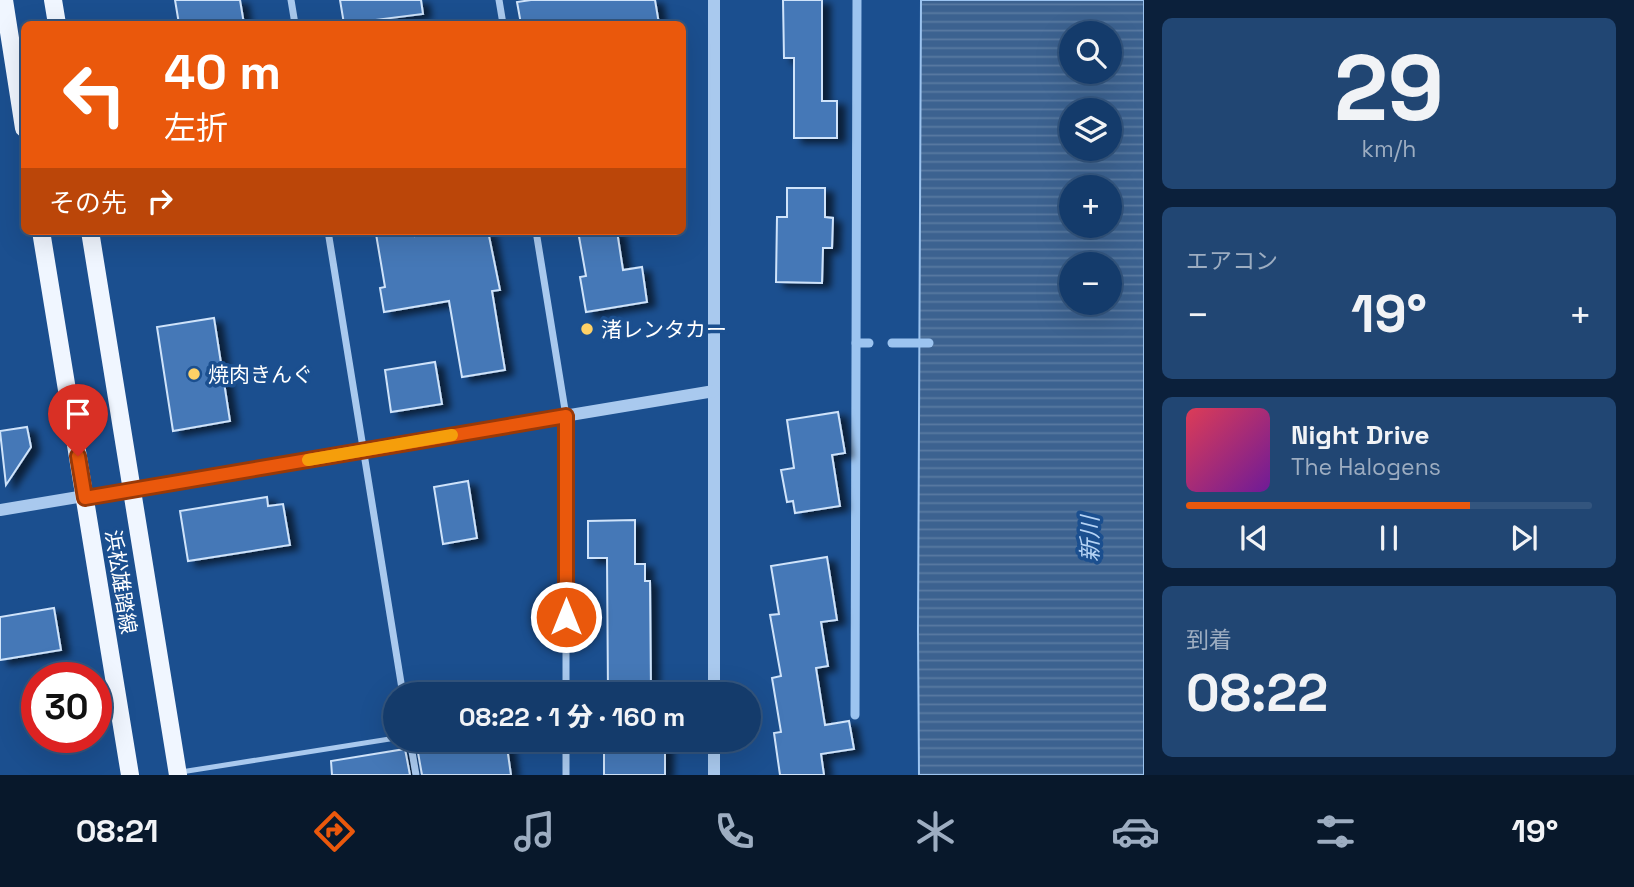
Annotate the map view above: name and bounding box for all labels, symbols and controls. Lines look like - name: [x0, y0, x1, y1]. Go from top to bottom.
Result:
- map controls: [1059, 21, 1122, 315]
- button: search: [1059, 21, 1122, 84]
- text: 29: [1334, 30, 1444, 147]
- text: 40 m: [164, 41, 281, 103]
- icon: left: [49, 49, 140, 140]
- button: layers: [1059, 98, 1122, 161]
- text: 左折: [164, 108, 228, 148]
- text: km/h: [1362, 134, 1416, 164]
- button: +: [1059, 175, 1122, 238]
- icon: right: [141, 182, 179, 220]
- text: その先: [49, 186, 127, 220]
- text: エアコン: [1186, 246, 1278, 276]
- button: −: [1059, 252, 1122, 315]
- text: 19°: [1351, 281, 1427, 347]
- text: −: [1186, 291, 1210, 339]
- text: +: [1568, 291, 1592, 339]
- place label: 渚レンタカー: [601, 316, 727, 343]
- marker: 渚レンタカー: [579, 321, 595, 337]
- place label: 焼肉きんぐ: [208, 361, 313, 388]
- marker: 焼肉きんぐ: [186, 366, 202, 382]
- pin: [48, 384, 108, 456]
- icon: arrive: [59, 395, 97, 433]
- text: Night Drive: [1291, 418, 1429, 452]
- text: The Halogens: [1291, 452, 1441, 482]
- water label: 新川: [1075, 513, 1105, 562]
- icon: previous: [1235, 519, 1273, 557]
- icon: pause: [1370, 519, 1408, 557]
- icon: next: [1505, 519, 1543, 557]
- street label: 浜松雄踏線: [99, 528, 143, 636]
- position arrow: [529, 580, 603, 654]
- text: 到着: [1186, 625, 1232, 655]
- text: 08:22: [1186, 660, 1328, 726]
- speed limit sign: 30: [21, 662, 112, 753]
- text: 08:22 · 1 分 · 160 m: [459, 700, 685, 734]
- icon: directions: [310, 807, 359, 856]
- icon: music: [510, 807, 559, 856]
- icon: phone: [710, 807, 759, 856]
- icon: climate: [911, 807, 960, 856]
- icon: car: [1111, 807, 1160, 856]
- icon: filters: [1311, 807, 1360, 856]
- text: 08:21: [76, 811, 159, 851]
- text: 19°: [1511, 811, 1558, 851]

